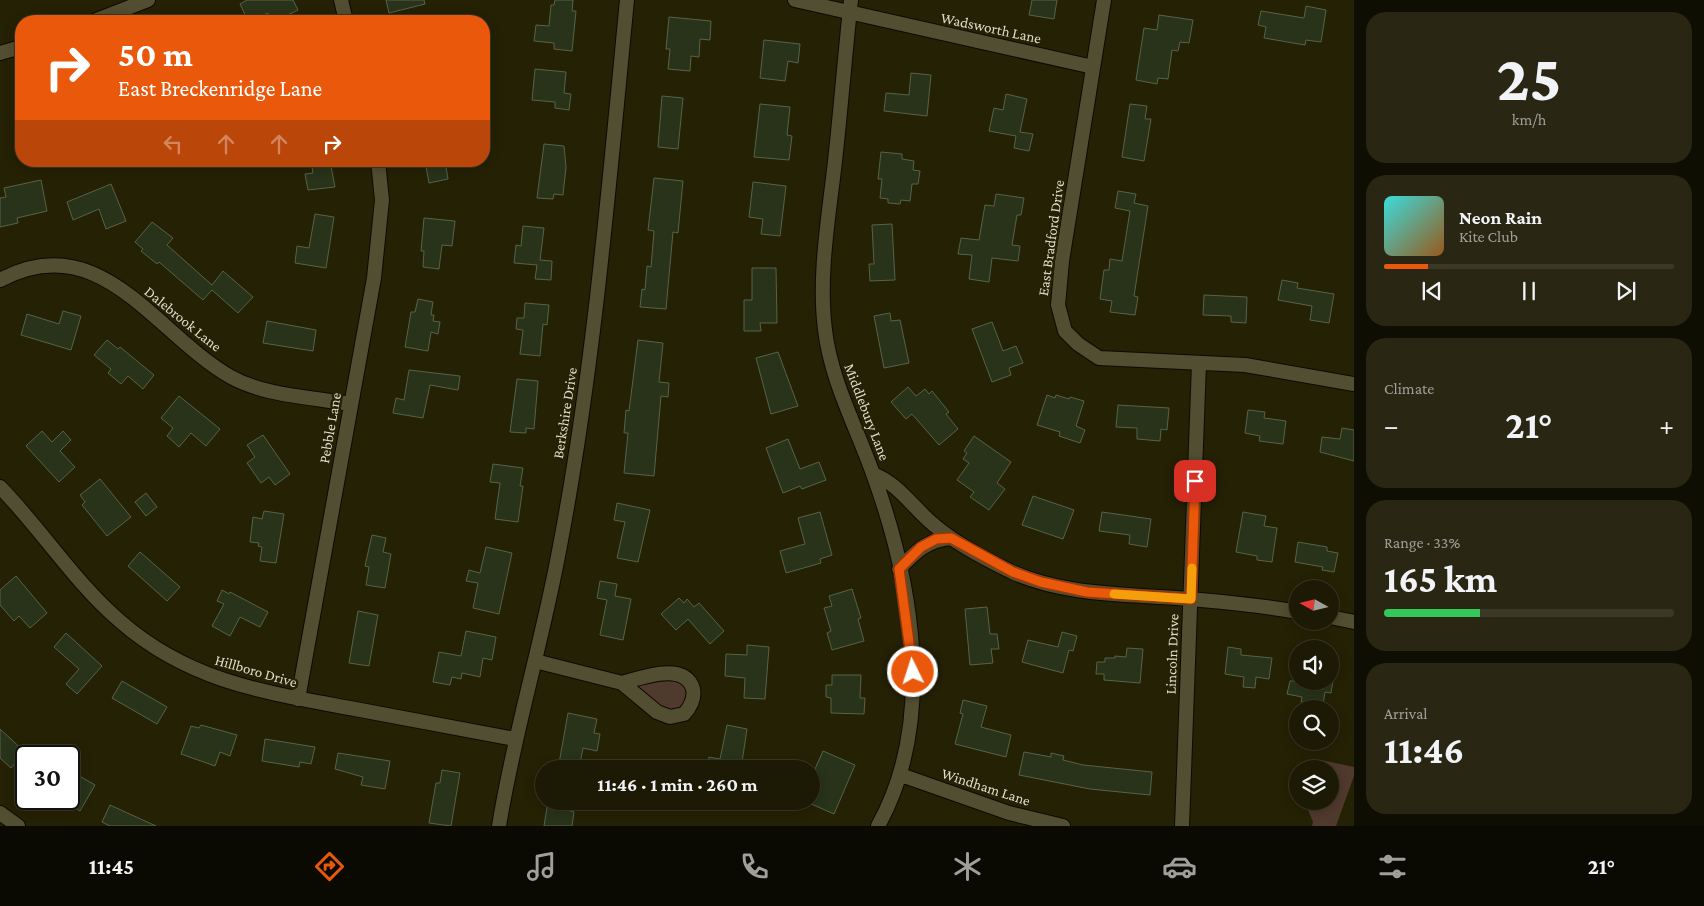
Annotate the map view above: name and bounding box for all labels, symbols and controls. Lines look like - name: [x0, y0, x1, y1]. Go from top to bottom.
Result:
- street label: Wadsworth Lane: [939, 10, 1043, 47]
- icon: right: [35, 35, 100, 100]
- text: 50 m: [118, 35, 193, 74]
- text: 25: [1497, 42, 1562, 114]
- text: East Breckenridge Lane: [118, 76, 322, 101]
- text: km/h: [1512, 111, 1546, 128]
- icon: left: [159, 130, 187, 158]
- icon: ahead: [212, 130, 240, 158]
- icon: ahead: [265, 130, 293, 158]
- icon: right: [318, 130, 346, 158]
- street label: East Bradford Drive: [1035, 179, 1067, 297]
- text: Neon Rain: [1459, 207, 1542, 228]
- text: Kite Club: [1459, 228, 1518, 245]
- icon: previous: [1418, 277, 1446, 305]
- icon: pause: [1515, 277, 1543, 305]
- icon: next: [1612, 277, 1640, 305]
- street label: Dalebrook Lane: [141, 283, 225, 355]
- street label: Middlebury Lane: [840, 361, 893, 463]
- street label: Berkshire Drive: [550, 366, 580, 460]
- text: Climate: [1384, 380, 1434, 397]
- street label: Pebble Lane: [316, 391, 344, 465]
- text: 21°: [1505, 404, 1553, 446]
- text: −: [1384, 410, 1399, 441]
- text: +: [1659, 410, 1674, 441]
- pin: [1174, 460, 1216, 502]
- icon: arrive: [1181, 467, 1209, 495]
- text: Range · 33%: [1384, 534, 1460, 551]
- text: 165 km: [1384, 558, 1497, 600]
- north arrow: [1289, 580, 1339, 630]
- map controls: [1289, 580, 1339, 810]
- street label: Lincoln Drive: [1163, 613, 1181, 695]
- button: sound: [1289, 640, 1339, 690]
- position arrow: [886, 645, 938, 697]
- street label: Hillboro Drive: [213, 652, 299, 690]
- button: search: [1289, 700, 1339, 750]
- text: Arrival: [1384, 705, 1428, 722]
- text: 11:46: [1384, 729, 1464, 771]
- speed limit sign: 30: [15, 745, 80, 810]
- button: layers: [1289, 760, 1339, 810]
- street label: Windham Lane: [940, 765, 1033, 809]
- text: 11:46 · 1 min · 260 m: [597, 774, 758, 795]
- icon: directions: [312, 849, 347, 884]
- icon: music: [524, 849, 559, 884]
- icon: phone: [737, 849, 772, 884]
- icon: climate: [950, 849, 985, 884]
- icon: car: [1162, 849, 1197, 884]
- icon: filters: [1375, 849, 1410, 884]
- text: 11:45: [89, 854, 134, 879]
- text: 21°: [1588, 854, 1615, 879]

